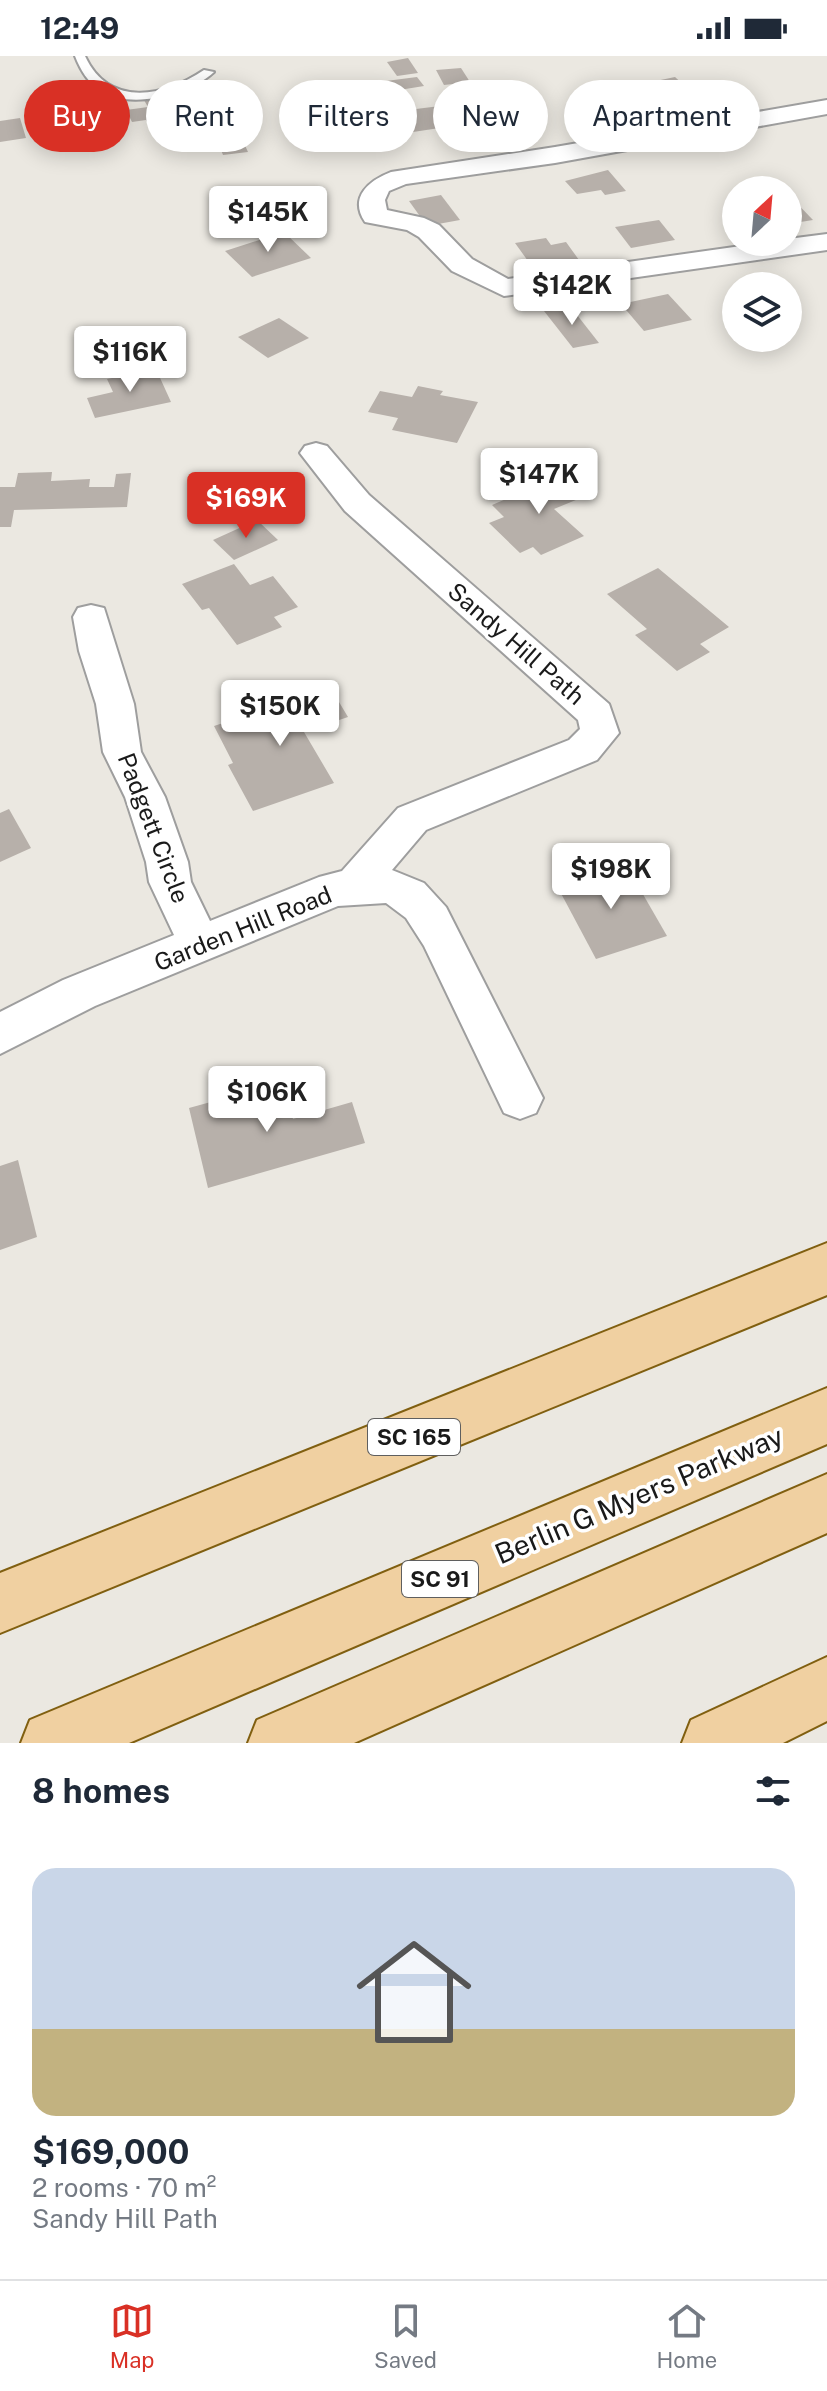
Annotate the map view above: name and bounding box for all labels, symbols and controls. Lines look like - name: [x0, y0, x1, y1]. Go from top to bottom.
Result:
- text: 12:49: [40, 10, 119, 46]
- chip: Buy: [24, 80, 130, 152]
- chip: Rent: [146, 80, 263, 152]
- chip: Filters: [279, 80, 417, 152]
- chip: New: [433, 80, 548, 152]
- chip: Apartment: [564, 80, 760, 152]
- north arrow: [722, 176, 802, 256]
- map controls: [722, 176, 802, 352]
- pin: $145K: [212, 186, 324, 254]
- text: $145K: [227, 196, 309, 227]
- pin: $142K: [516, 259, 628, 327]
- text: $142K: [531, 269, 613, 300]
- button: layers: [722, 272, 802, 352]
- pin: $116K: [74, 326, 186, 394]
- text: $116K: [92, 336, 168, 367]
- pin: $147K: [483, 448, 595, 516]
- text: $147K: [499, 458, 579, 489]
- pin: $169K: [190, 472, 302, 540]
- text: $169K: [205, 482, 287, 513]
- street label: Sandy Hill Path: [443, 576, 591, 710]
- pin: $150K: [224, 680, 336, 748]
- text: $150K: [239, 690, 321, 721]
- street label: Padgett Circle: [112, 749, 195, 907]
- pin: $198K: [555, 843, 667, 911]
- text: $198K: [570, 853, 652, 884]
- street label: Garden Hill Road: [150, 880, 335, 976]
- pin: $106K: [211, 1066, 323, 1134]
- text: $106K: [226, 1076, 308, 1107]
- road number: SC 165: [368, 1419, 460, 1455]
- street label: Berlin G Myers Parkway: [490, 1419, 788, 1570]
- road number: SC 91: [402, 1561, 478, 1597]
- icon: filters: [751, 1769, 795, 1813]
- text: 8 homes: [32, 1771, 170, 1811]
- icon: home: [342, 1920, 486, 2064]
- text: $169,000: [32, 2132, 189, 2172]
- text: 2 rooms · 70 m²: [32, 2172, 216, 2203]
- text: Sandy Hill Path: [32, 2203, 218, 2234]
- tab: Map: [110, 2299, 154, 2373]
- tab: Saved: [374, 2299, 437, 2373]
- tab: Home: [657, 2299, 717, 2373]

